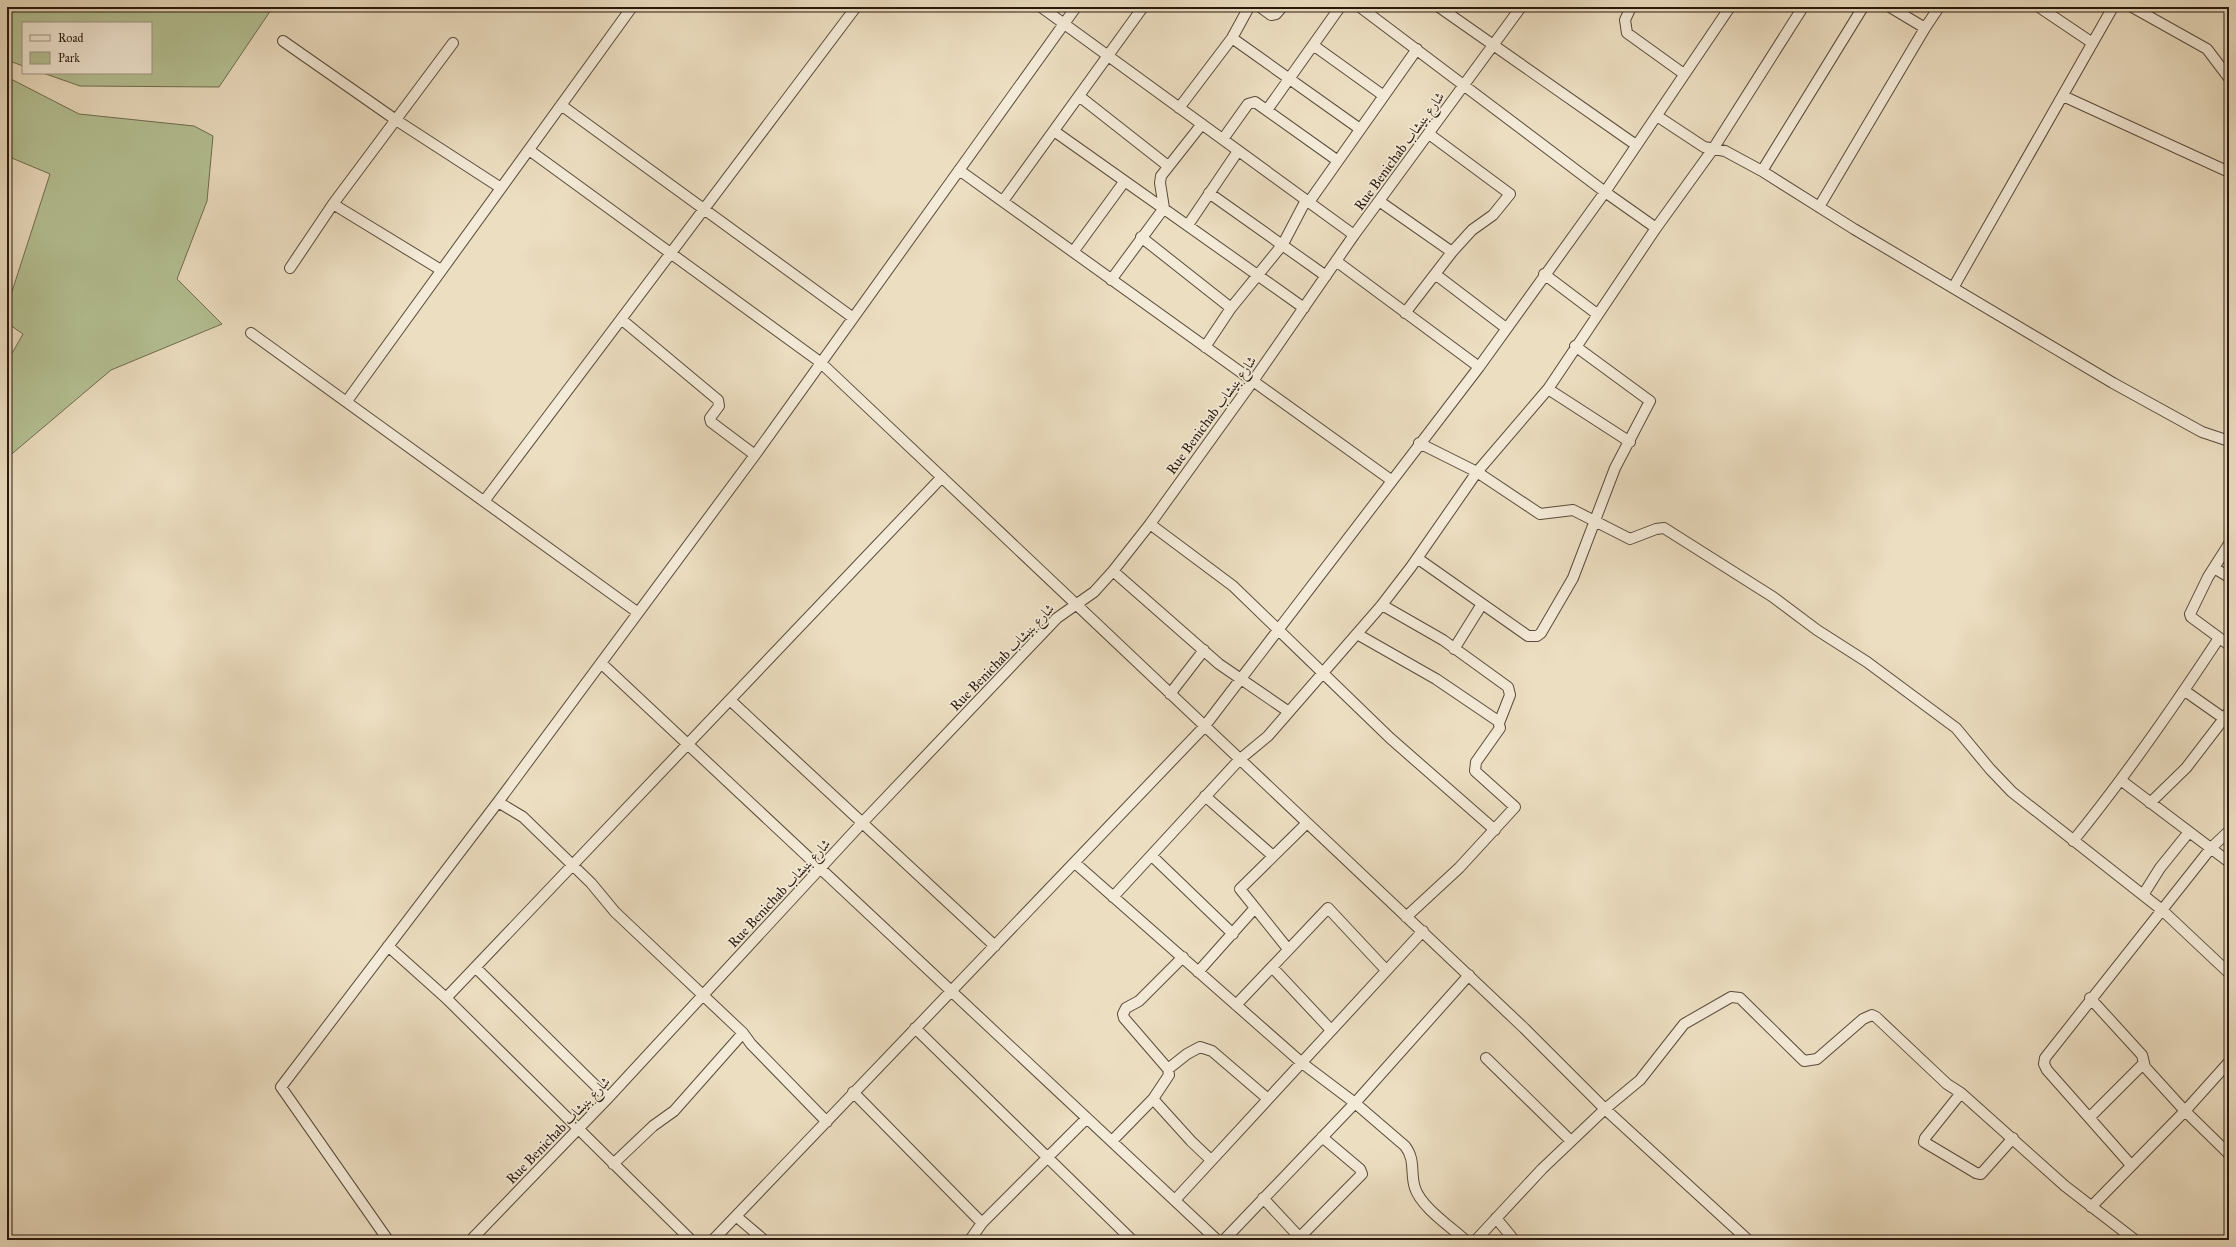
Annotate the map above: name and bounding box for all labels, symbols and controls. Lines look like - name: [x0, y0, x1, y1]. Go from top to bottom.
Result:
- legend: [22, 22, 152, 74]
- text: Road: [58, 31, 84, 45]
- text: Park: [58, 51, 80, 65]
- street label: Rue Benichab شارع بنيشاب: [1351, 89, 1451, 216]
- street label: Rue Benichab شارع بنيشاب: [1163, 353, 1263, 480]
- street label: Rue Benichab شارع بنيشاب: [947, 600, 1060, 717]
- street label: Rue Benichab شارع بنيشاب: [725, 835, 836, 953]
- street label: Rue Benichab شارع بنيشاب: [503, 1073, 616, 1190]

